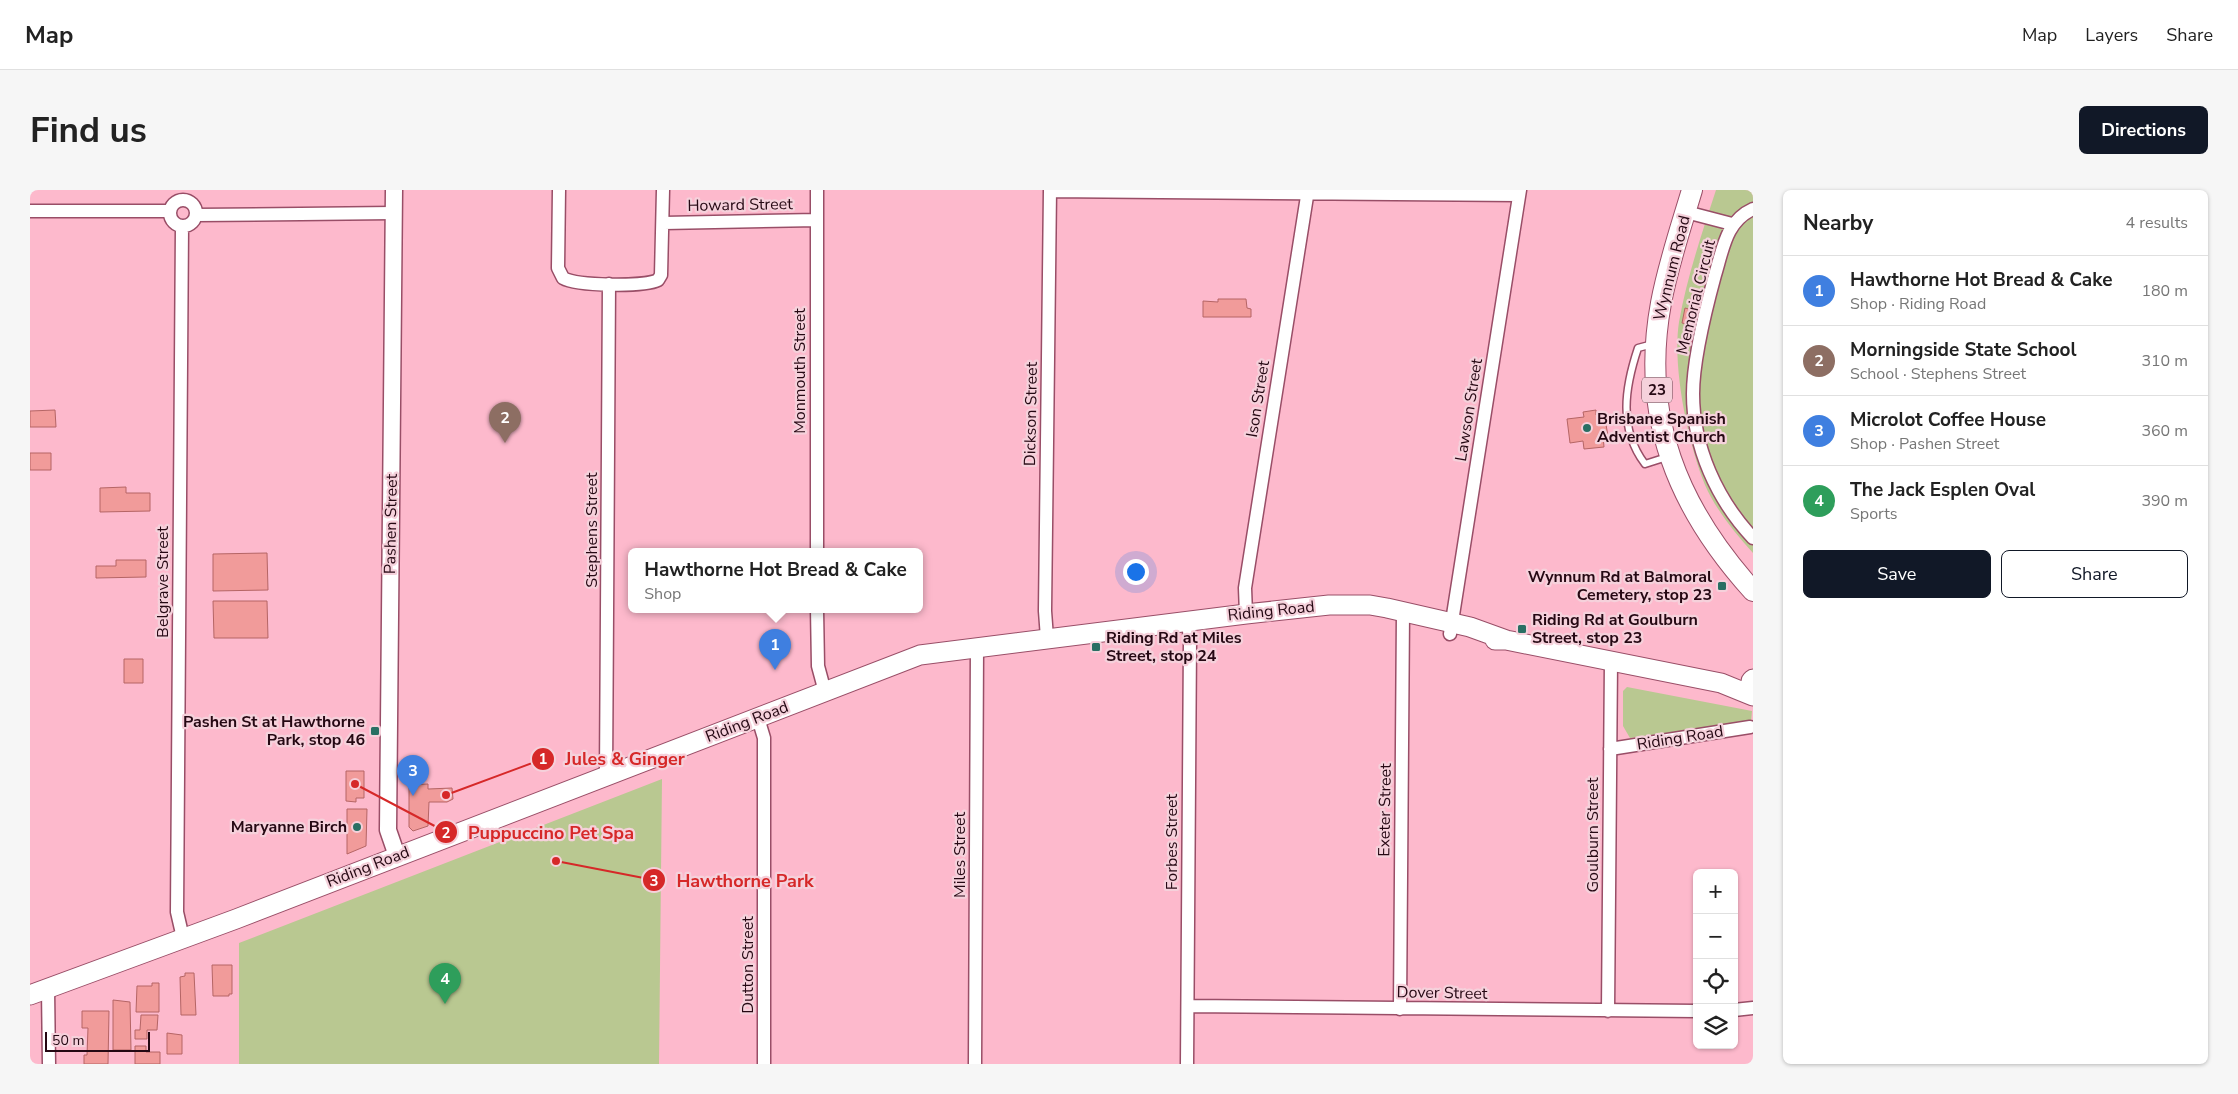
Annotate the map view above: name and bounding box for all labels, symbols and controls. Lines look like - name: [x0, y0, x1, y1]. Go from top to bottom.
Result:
- text: Map: [25, 19, 73, 51]
- text: Map: [2022, 23, 2057, 47]
- text: Layers: [2085, 23, 2138, 47]
- text: Share: [2166, 23, 2213, 47]
- button: Directions: [2079, 106, 2208, 154]
- text: Find us: [30, 107, 147, 154]
- street label: Howard Street: [687, 193, 793, 217]
- text: Nearby: [1803, 209, 1873, 237]
- text: 4 results: [2126, 212, 2188, 234]
- street label: Wynnum Road: [1648, 213, 1696, 323]
- street label: Memorial Circuit: [1671, 237, 1721, 357]
- text: Hawthorne Hot Bread & Cake: [1850, 267, 2113, 293]
- text: 1: [1814, 280, 1824, 302]
- text: 180 m: [2141, 280, 2188, 302]
- text: Shop · Riding Road: [1850, 293, 1986, 315]
- street label: Monmouth Street: [789, 308, 811, 434]
- text: Morningside State School: [1850, 337, 2077, 363]
- text: 2: [1814, 350, 1824, 372]
- text: 310 m: [2141, 350, 2188, 372]
- street label: Lawson Street: [1450, 357, 1488, 463]
- street label: Ison Street: [1241, 359, 1275, 439]
- street label: Dickson Street: [1019, 361, 1043, 466]
- text: School · Stephens Street: [1850, 363, 2026, 385]
- road number: 23: [1642, 378, 1672, 402]
- pin: 2: [489, 402, 521, 443]
- text: Microlot Coffee House: [1850, 407, 2046, 433]
- place label: Brisbane Spanish Adventist Church: [1597, 408, 1726, 448]
- text: 3: [1814, 420, 1824, 442]
- text: 360 m: [2141, 420, 2188, 442]
- marker: Brisbane Spanish Adventist Church: [1581, 422, 1593, 434]
- text: Shop · Pashen Street: [1850, 433, 1999, 455]
- street label: Stephens Street: [581, 472, 603, 588]
- street label: Pashen Street: [379, 473, 403, 574]
- text: The Jack Esplen Oval: [1850, 477, 2035, 503]
- text: 4: [1814, 490, 1824, 512]
- text: 390 m: [2141, 490, 2188, 512]
- text: Sports: [1850, 503, 1898, 525]
- street label: Belgrave Street: [152, 526, 174, 638]
- popup: [628, 548, 923, 613]
- button: Save: [1803, 550, 1991, 598]
- button: Share: [2001, 550, 2188, 598]
- text: Hawthorne Hot Bread & Cake: [644, 557, 907, 583]
- your location: [1123, 559, 1149, 585]
- place label: Wynnum Rd at Balmoral Cemetery, stop 23: [1528, 566, 1712, 606]
- marker: Wynnum Rd at Balmoral Cemetery, stop 23: [1716, 580, 1728, 592]
- text: Shop: [644, 583, 681, 605]
- street label: Riding Road: [1226, 595, 1316, 627]
- place label: Riding Rd at Goulburn Street, stop 23: [1532, 609, 1698, 649]
- marker: Riding Rd at Goulburn Street, stop 23: [1516, 623, 1528, 635]
- place label: Riding Rd at Miles Street, stop 24: [1106, 627, 1242, 667]
- pin: 1: [759, 629, 791, 670]
- marker: Riding Rd at Miles Street, stop 24: [1090, 641, 1102, 653]
- street label: Riding Road: [702, 696, 792, 748]
- place label: Pashen St at Hawthorne Park, stop 46: [183, 711, 365, 751]
- street label: Riding Road: [1635, 720, 1725, 756]
- marker: Pashen St at Hawthorne Park, stop 46: [369, 725, 381, 737]
- callout: Jules & Ginger: [530, 742, 695, 775]
- text: Jules & Ginger: [564, 747, 685, 771]
- text: 1: [538, 749, 548, 769]
- pin: 3: [397, 755, 429, 796]
- street label: Exeter Street: [1373, 763, 1397, 857]
- street label: Goulburn Street: [1582, 777, 1604, 893]
- street label: Forbes Street: [1161, 793, 1183, 890]
- street label: Miles Street: [949, 812, 971, 898]
- place label: Maryanne Birch: [231, 816, 347, 838]
- callout: Puppuccino Pet Spa: [433, 816, 644, 849]
- marker: Maryanne Birch: [351, 821, 363, 833]
- text: Puppuccino Pet Spa: [468, 821, 634, 845]
- text: 2: [441, 823, 451, 843]
- street label: Riding Road: [323, 841, 413, 893]
- callout: Hawthorne Park: [641, 864, 823, 897]
- text: Hawthorne Park: [676, 869, 814, 893]
- map controls: [1693, 869, 1738, 1049]
- button: +: [1693, 869, 1738, 914]
- text: 3: [649, 871, 659, 891]
- button: −: [1693, 914, 1738, 959]
- street label: Dutton Street: [737, 916, 759, 1014]
- button: locate: [1693, 959, 1738, 1004]
- pin: 4: [429, 963, 461, 1004]
- street label: Dover Street: [1396, 981, 1488, 1005]
- button: layers: [1693, 1004, 1738, 1049]
- scale bar: [45, 1029, 150, 1052]
- text: 50 m: [52, 1031, 84, 1050]

